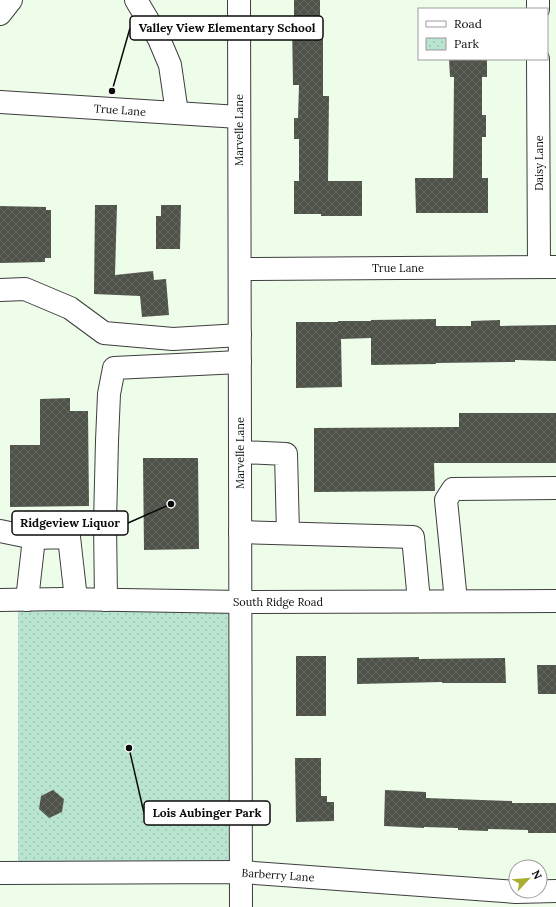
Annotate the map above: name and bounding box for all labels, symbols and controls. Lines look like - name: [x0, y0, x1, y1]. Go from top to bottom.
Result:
- legend: [418, 8, 548, 60]
- callout: Valley View Elementary School: [130, 16, 323, 40]
- text: Road: [454, 16, 482, 31]
- text: Valley View Elementary School: [139, 20, 316, 35]
- text: Park: [454, 36, 480, 51]
- street label: Marvelle Lane: [232, 94, 246, 166]
- street label: True Lane: [94, 101, 146, 119]
- street label: Daisy Lane: [532, 135, 546, 191]
- street label: True Lane: [372, 261, 424, 275]
- street label: Marvelle Lane: [233, 417, 247, 489]
- callout: Ridgeview Liquor: [12, 511, 128, 535]
- text: Ridgeview Liquor: [20, 515, 120, 530]
- street label: South Ridge Road: [233, 595, 323, 609]
- callout: Lois Aubinger Park: [144, 801, 270, 825]
- text: Lois Aubinger Park: [152, 805, 262, 820]
- north arrow: [508, 859, 548, 899]
- street label: Barberry Lane: [241, 865, 315, 885]
- text: N: [529, 868, 545, 882]

